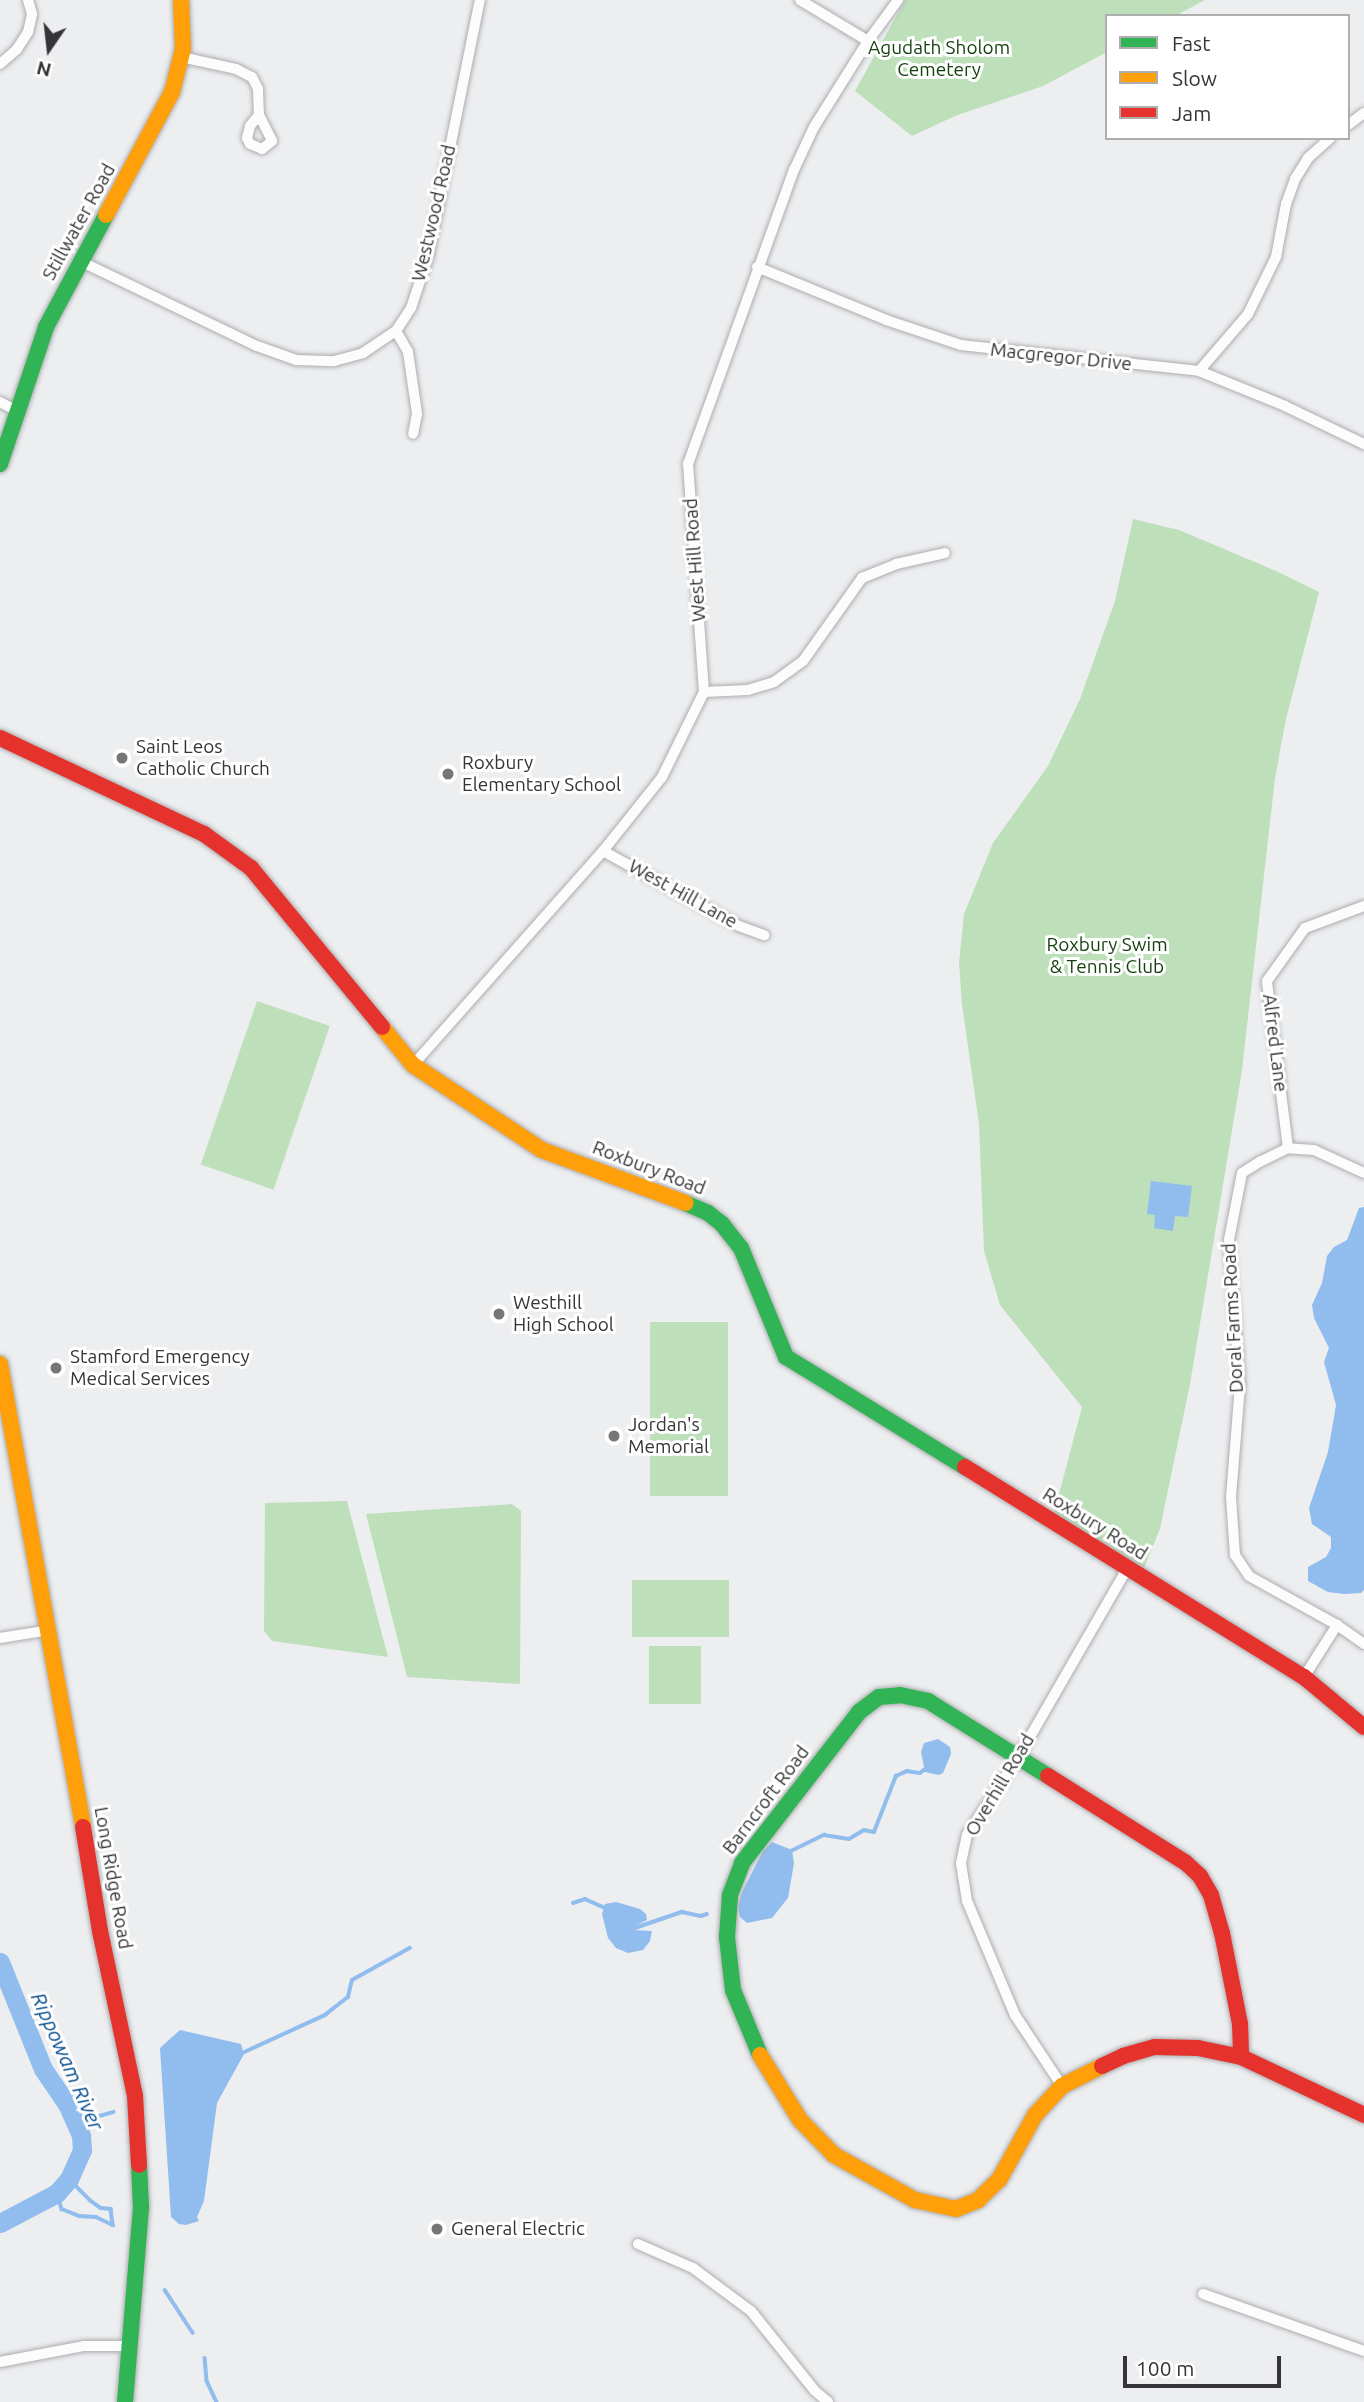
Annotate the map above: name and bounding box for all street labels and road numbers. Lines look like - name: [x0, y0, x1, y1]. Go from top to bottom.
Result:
- street label: Westwood Road: [407, 142, 461, 284]
- street label: Stillwater Road: [38, 160, 120, 284]
- street label: Macgregor Drive: [989, 338, 1133, 376]
- street label: West Hill Road: [679, 497, 711, 623]
- street label: West Hill Lane: [625, 855, 741, 933]
- street label: Alfred Lane: [1258, 993, 1292, 1093]
- street label: Roxbury Road: [589, 1136, 709, 1200]
- street label: Doral Farms Road: [1218, 1243, 1248, 1393]
- street label: Roxbury Road: [1038, 1483, 1152, 1565]
- street label: Overhill Road: [961, 1730, 1039, 1840]
- street label: Barncroft Road: [718, 1741, 814, 1859]
- street label: Long Ridge Road: [89, 1805, 137, 1951]

